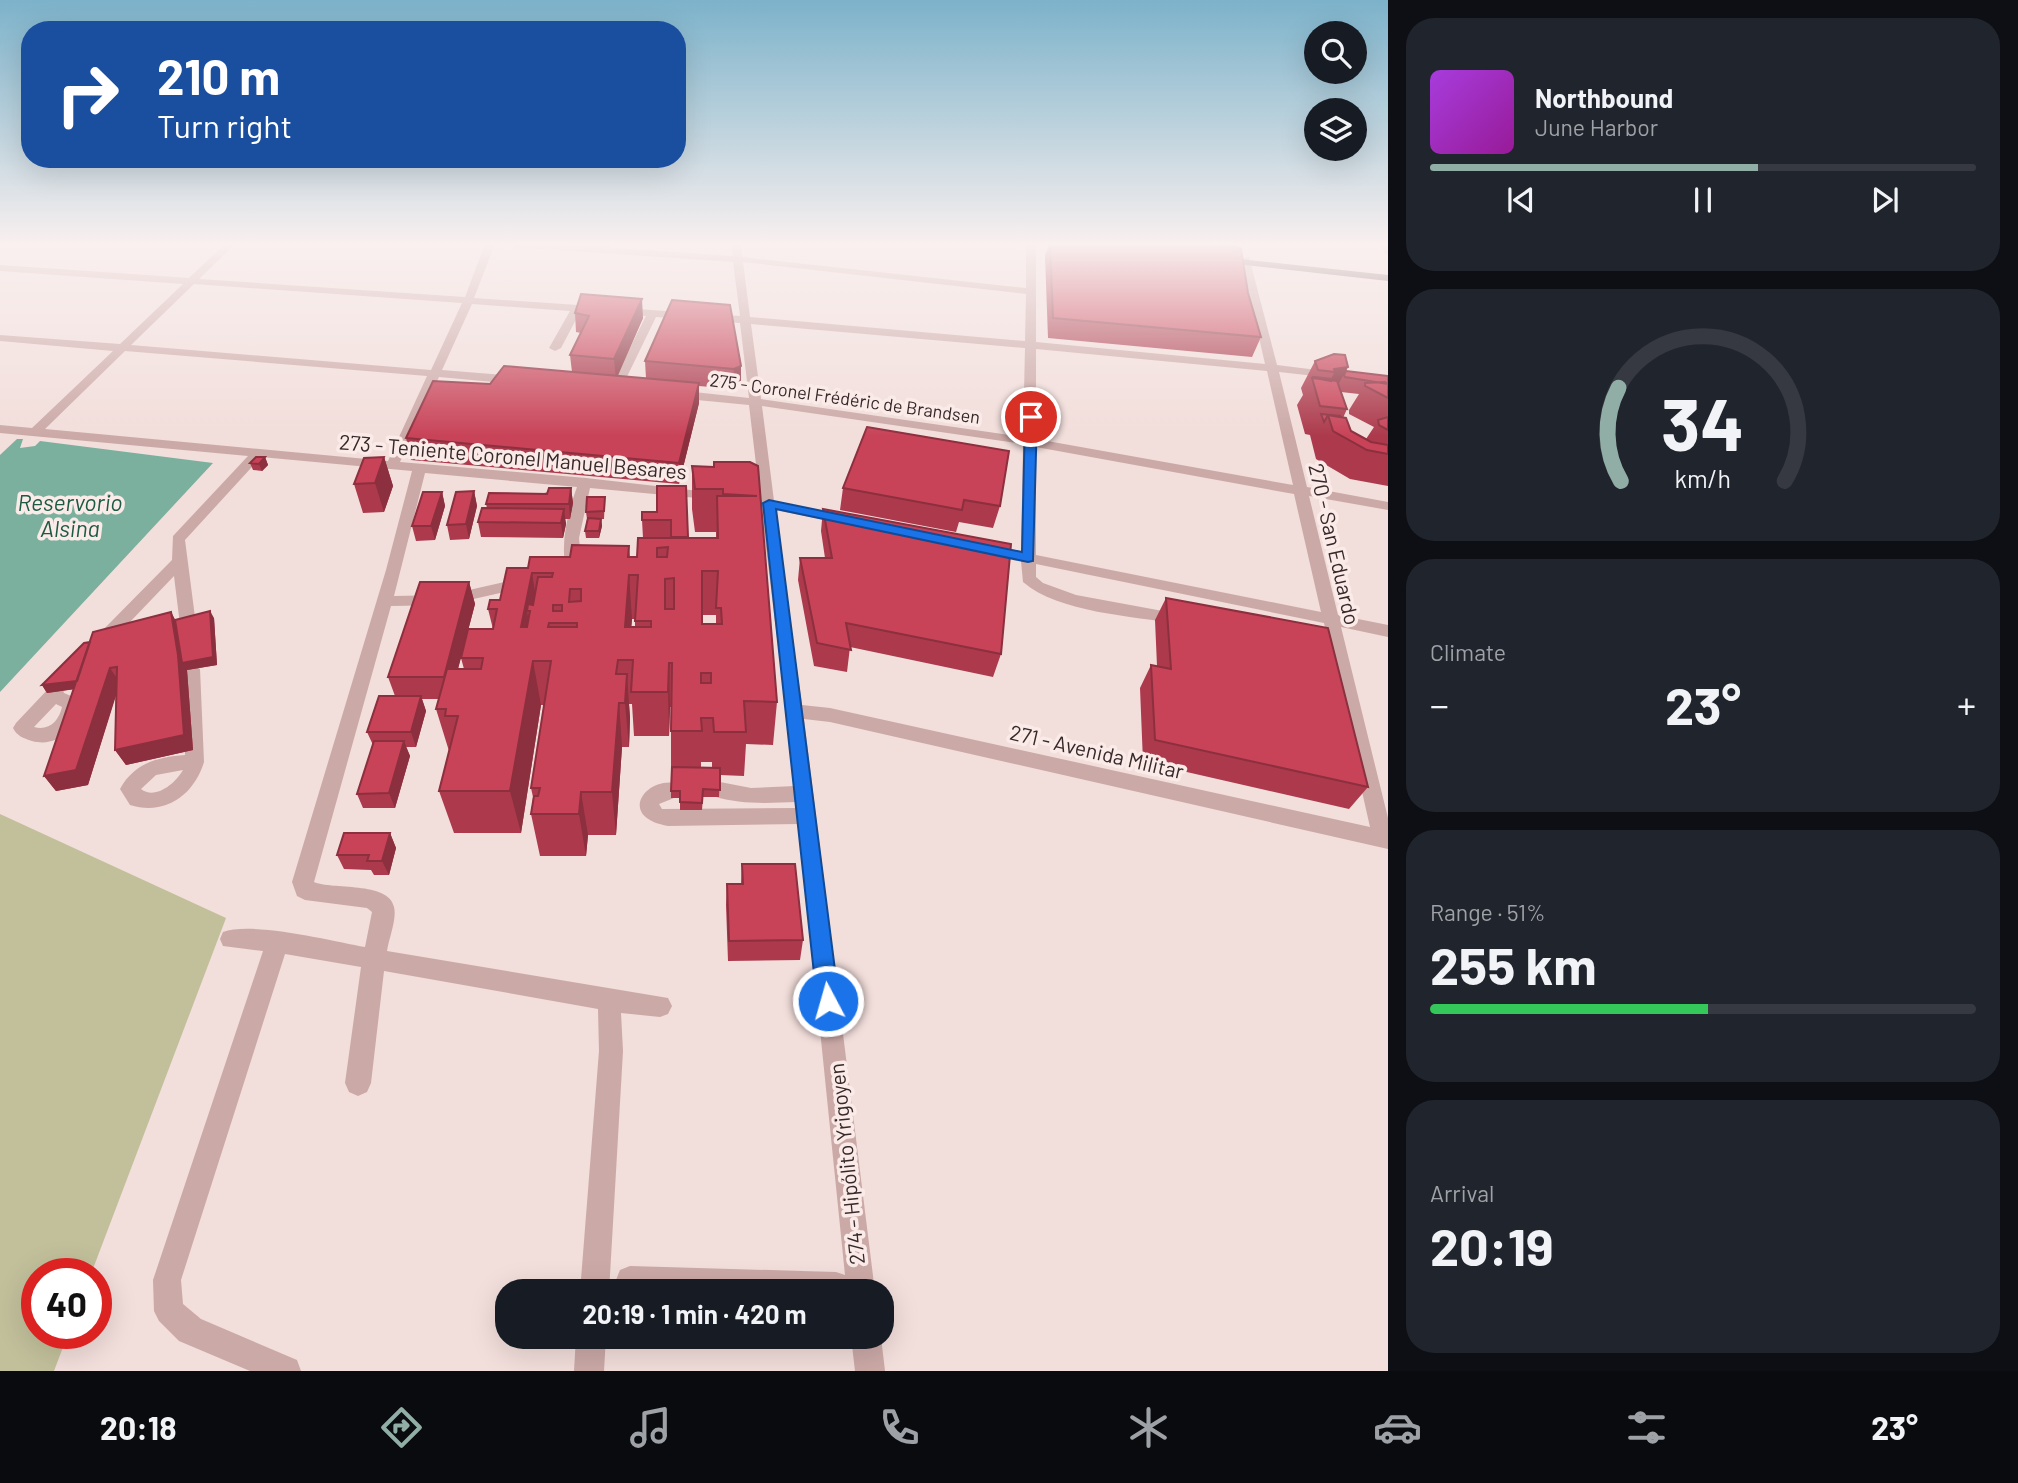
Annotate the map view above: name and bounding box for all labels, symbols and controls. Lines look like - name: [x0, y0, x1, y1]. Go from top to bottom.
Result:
- map controls: [1304, 21, 1367, 161]
- button: search: [1304, 21, 1367, 84]
- text: 210 m: [157, 46, 280, 105]
- icon: right: [42, 49, 133, 140]
- text: Northbound: [1535, 82, 1673, 113]
- button: layers: [1304, 98, 1367, 161]
- text: Turn right: [157, 106, 292, 144]
- text: June Harbor: [1535, 113, 1658, 141]
- icon: previous: [1502, 181, 1540, 219]
- icon: pause: [1684, 181, 1722, 219]
- icon: next: [1866, 181, 1904, 219]
- street label: 275 - Coronel Frédéric de Brandsen: [709, 368, 981, 428]
- text: 34: [1661, 378, 1745, 466]
- pin: [1001, 387, 1061, 447]
- icon: arrive: [1012, 398, 1050, 436]
- street label: 273 - Teniente Coronel Manuel Besares: [338, 428, 688, 484]
- street label: 270 - San Eduardo: [1304, 461, 1366, 627]
- text: km/h: [1675, 463, 1731, 493]
- water label: Reservorio Alsina: [17, 488, 123, 542]
- text: Climate: [1430, 638, 1506, 666]
- text: 23°: [1665, 673, 1741, 735]
- text: −: [1430, 681, 1449, 727]
- text: +: [1957, 681, 1976, 727]
- street label: 271 - Avenida Militar: [1008, 719, 1187, 783]
- text: Range · 51%: [1430, 898, 1546, 926]
- text: 255 km: [1430, 933, 1597, 995]
- position arrow: [791, 964, 865, 1038]
- street label: 274 - Hipólito Yrigoyen: [823, 1062, 869, 1266]
- text: Arrival: [1430, 1179, 1494, 1207]
- text: 20:19: [1430, 1214, 1554, 1276]
- speed limit sign: 40: [21, 1258, 112, 1349]
- text: 20:19 · 1 min · 420 m: [583, 1298, 806, 1329]
- icon: directions: [377, 1403, 426, 1452]
- icon: music: [626, 1403, 675, 1452]
- icon: phone: [875, 1403, 924, 1452]
- icon: climate: [1124, 1403, 1173, 1452]
- icon: car: [1373, 1403, 1422, 1452]
- icon: filters: [1622, 1403, 1671, 1452]
- text: 20:18: [100, 1408, 177, 1446]
- text: 23°: [1871, 1408, 1918, 1446]

